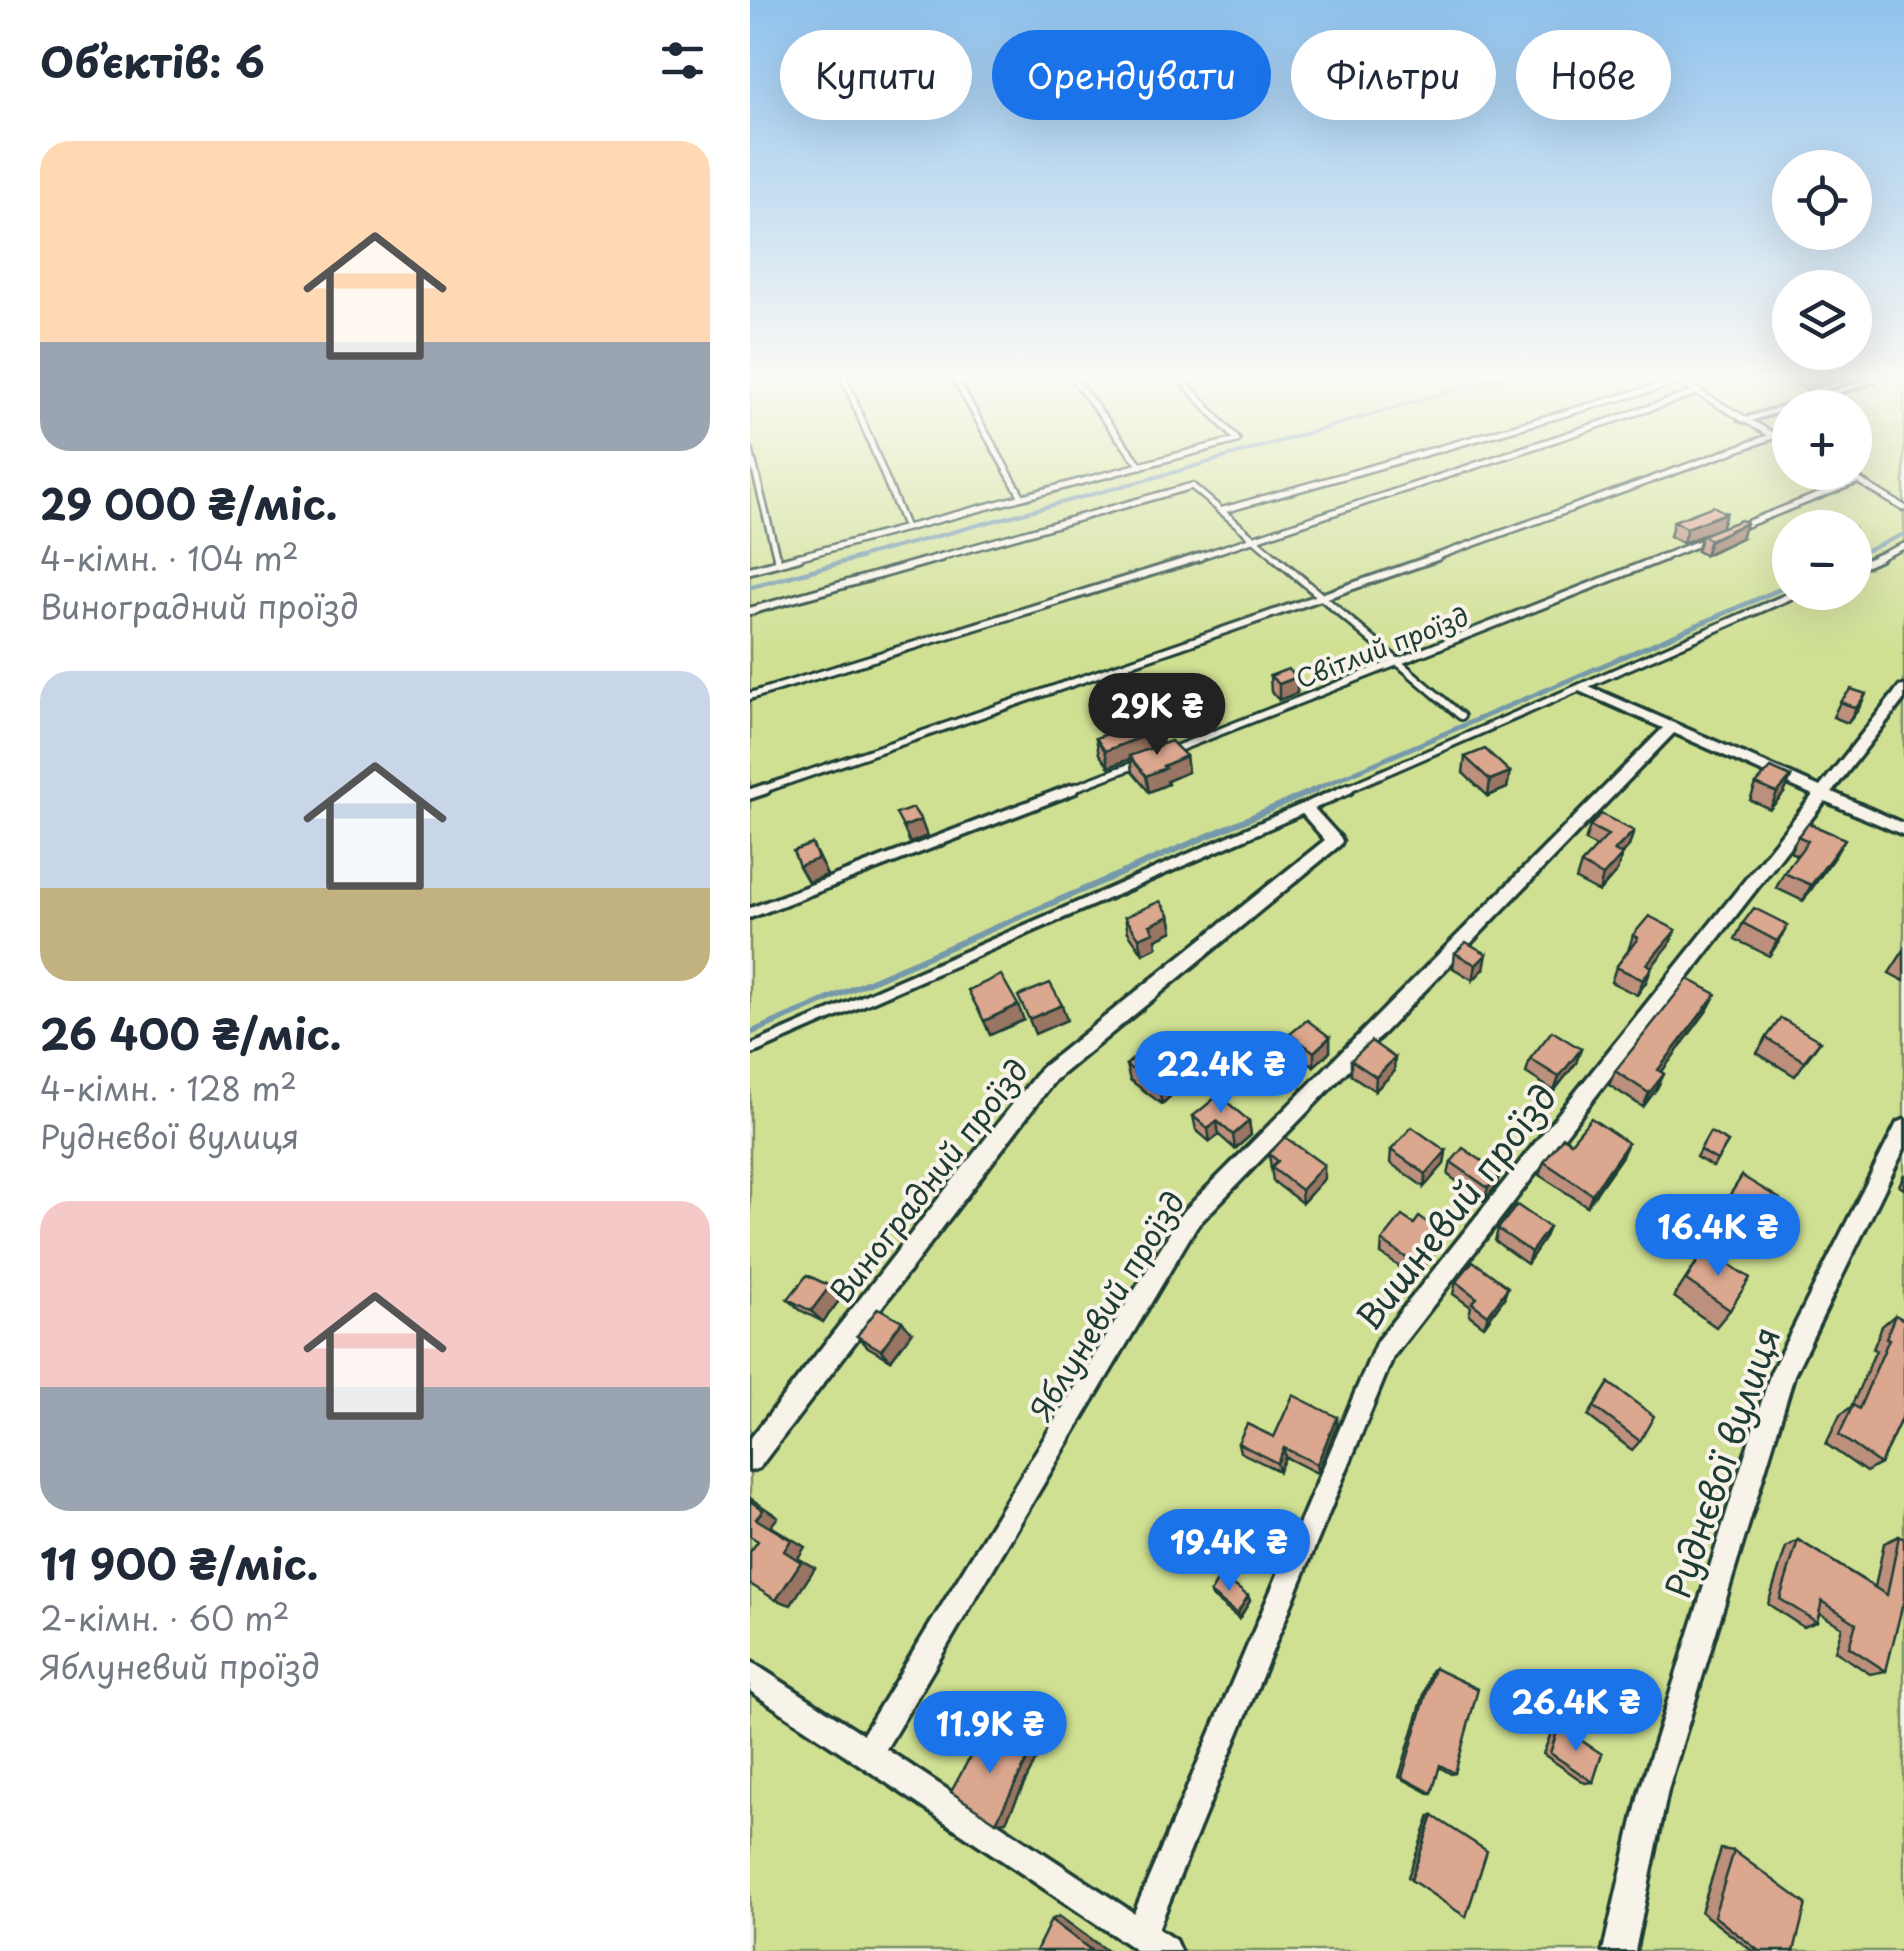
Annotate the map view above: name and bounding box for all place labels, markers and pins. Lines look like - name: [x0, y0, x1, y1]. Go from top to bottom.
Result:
- pin: 29K ₴: [1087, 673, 1227, 758]
- pin: 22.4K ₴: [1129, 1031, 1313, 1116]
- pin: 16.4K ₴: [1626, 1194, 1810, 1279]
- pin: 19.4K ₴: [1137, 1509, 1321, 1594]
- pin: 26.4K ₴: [1484, 1669, 1668, 1754]
- pin: 11.9K ₴: [898, 1691, 1082, 1776]

